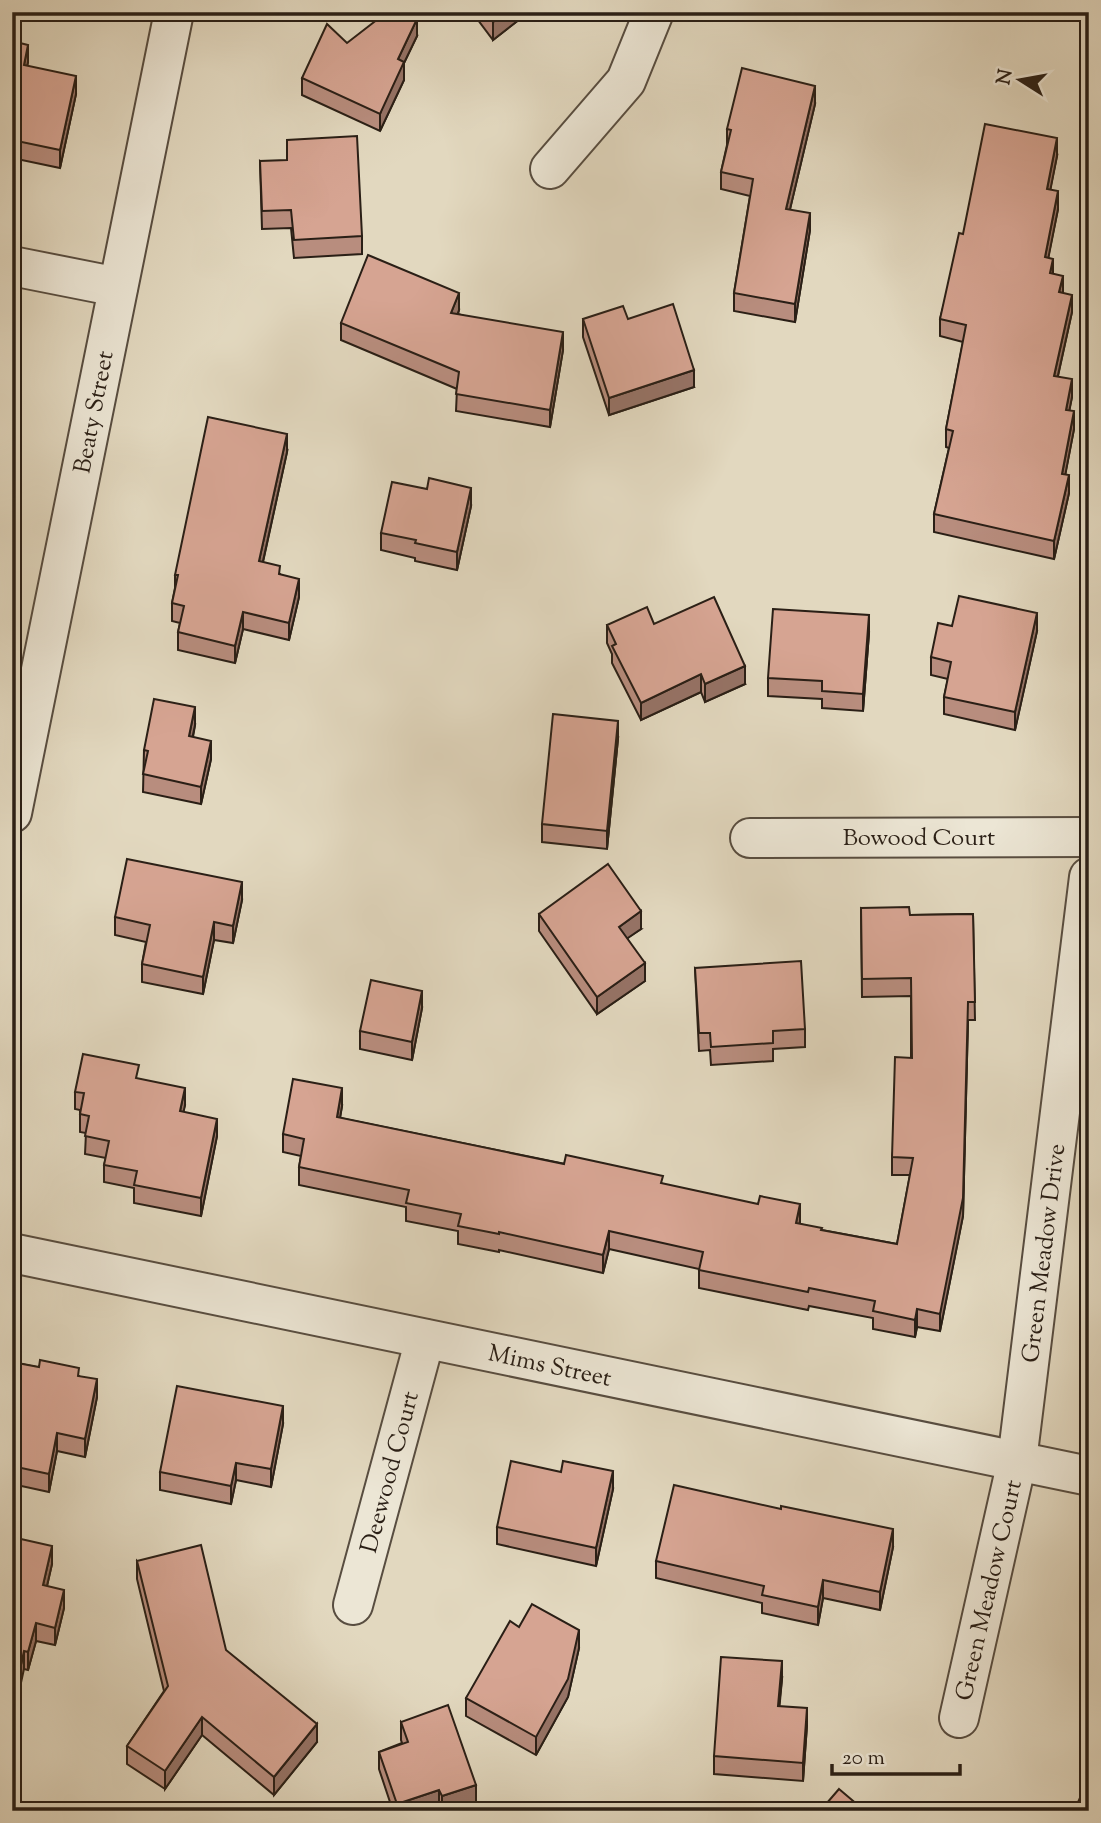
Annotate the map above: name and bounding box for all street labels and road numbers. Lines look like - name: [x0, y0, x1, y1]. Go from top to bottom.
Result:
- street label: Beaty Street: [66, 348, 124, 477]
- street label: Bowood Court: [843, 822, 995, 856]
- street label: Green Meadow Drive: [1015, 1142, 1075, 1365]
- street label: Mims Street: [485, 1337, 614, 1397]
- street label: Deewood Court: [353, 1388, 429, 1557]
- street label: Green Meadow Court: [948, 1477, 1032, 1704]

